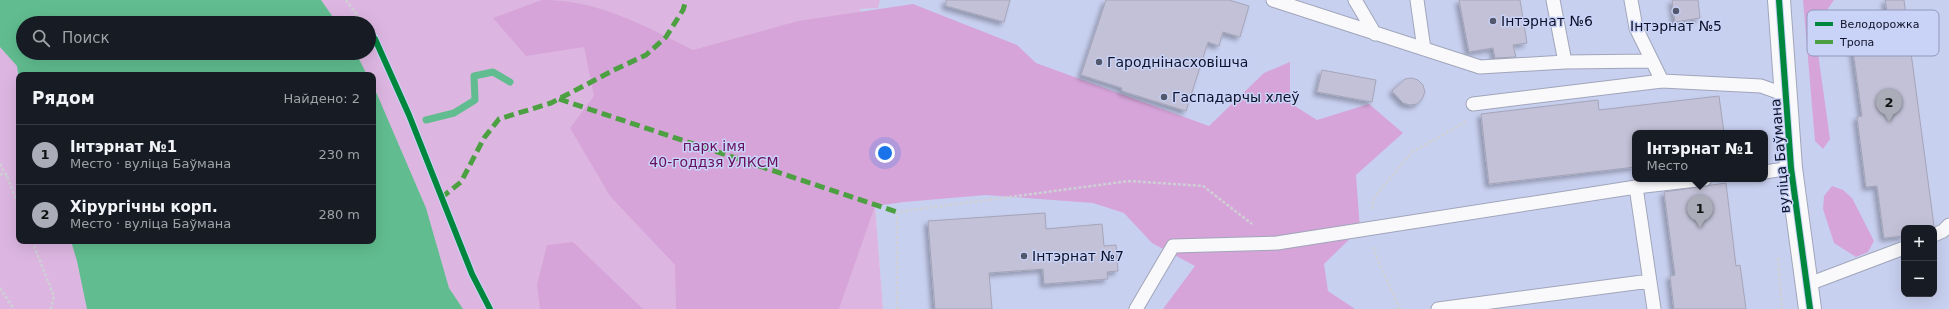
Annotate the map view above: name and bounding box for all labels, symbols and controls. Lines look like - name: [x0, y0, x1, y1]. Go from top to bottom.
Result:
- marker: Інтэрнат №5: [1671, 6, 1681, 16]
- legend: [1807, 10, 1939, 56]
- place label: Інтэрнат №6: [1501, 13, 1593, 29]
- search box: [16, 16, 376, 60]
- marker: Інтэрнат №6: [1488, 16, 1498, 26]
- place label: Інтэрнат №5: [1630, 18, 1722, 34]
- text: Велодорожка: [1840, 18, 1919, 31]
- icon: search: [30, 27, 52, 49]
- text: Поиск: [62, 29, 110, 47]
- text: Тропа: [1839, 36, 1874, 49]
- place label: Гароднінасховішча: [1107, 54, 1248, 70]
- marker: Гароднінасховішча: [1094, 57, 1104, 67]
- text: Рядом: [32, 88, 95, 108]
- place label: Гаспадарчы хлеў: [1172, 89, 1300, 105]
- pin: 2: [1876, 89, 1902, 122]
- text: Найдено: 2: [284, 91, 360, 106]
- marker: Гаспадарчы хлеў: [1159, 92, 1169, 102]
- street label: вуліца Баўмана: [1767, 98, 1793, 214]
- popup: [1632, 130, 1768, 182]
- text: Інтэрнат №1: [70, 138, 177, 156]
- park label: парк імя 40-годдзя УЛКСМ: [649, 138, 779, 170]
- text: Інтэрнат №1: [1646, 140, 1754, 158]
- your location: [875, 143, 895, 163]
- text: 1: [40, 147, 50, 162]
- text: 230 m: [318, 147, 360, 162]
- text: Место · вуліца Баўмана: [70, 156, 231, 171]
- text: Место: [1646, 158, 1688, 173]
- pin: 1: [1687, 195, 1713, 228]
- text: Хірургічны корп.: [70, 198, 218, 216]
- text: 2: [40, 207, 50, 222]
- text: 280 m: [318, 207, 360, 222]
- text: Место · вуліца Баўмана: [70, 216, 231, 231]
- map controls: [1901, 225, 1937, 297]
- button: +: [1901, 225, 1937, 261]
- place label: Інтэрнат №7: [1032, 248, 1124, 264]
- marker: Інтэрнат №7: [1019, 251, 1029, 261]
- button: −: [1901, 261, 1937, 297]

